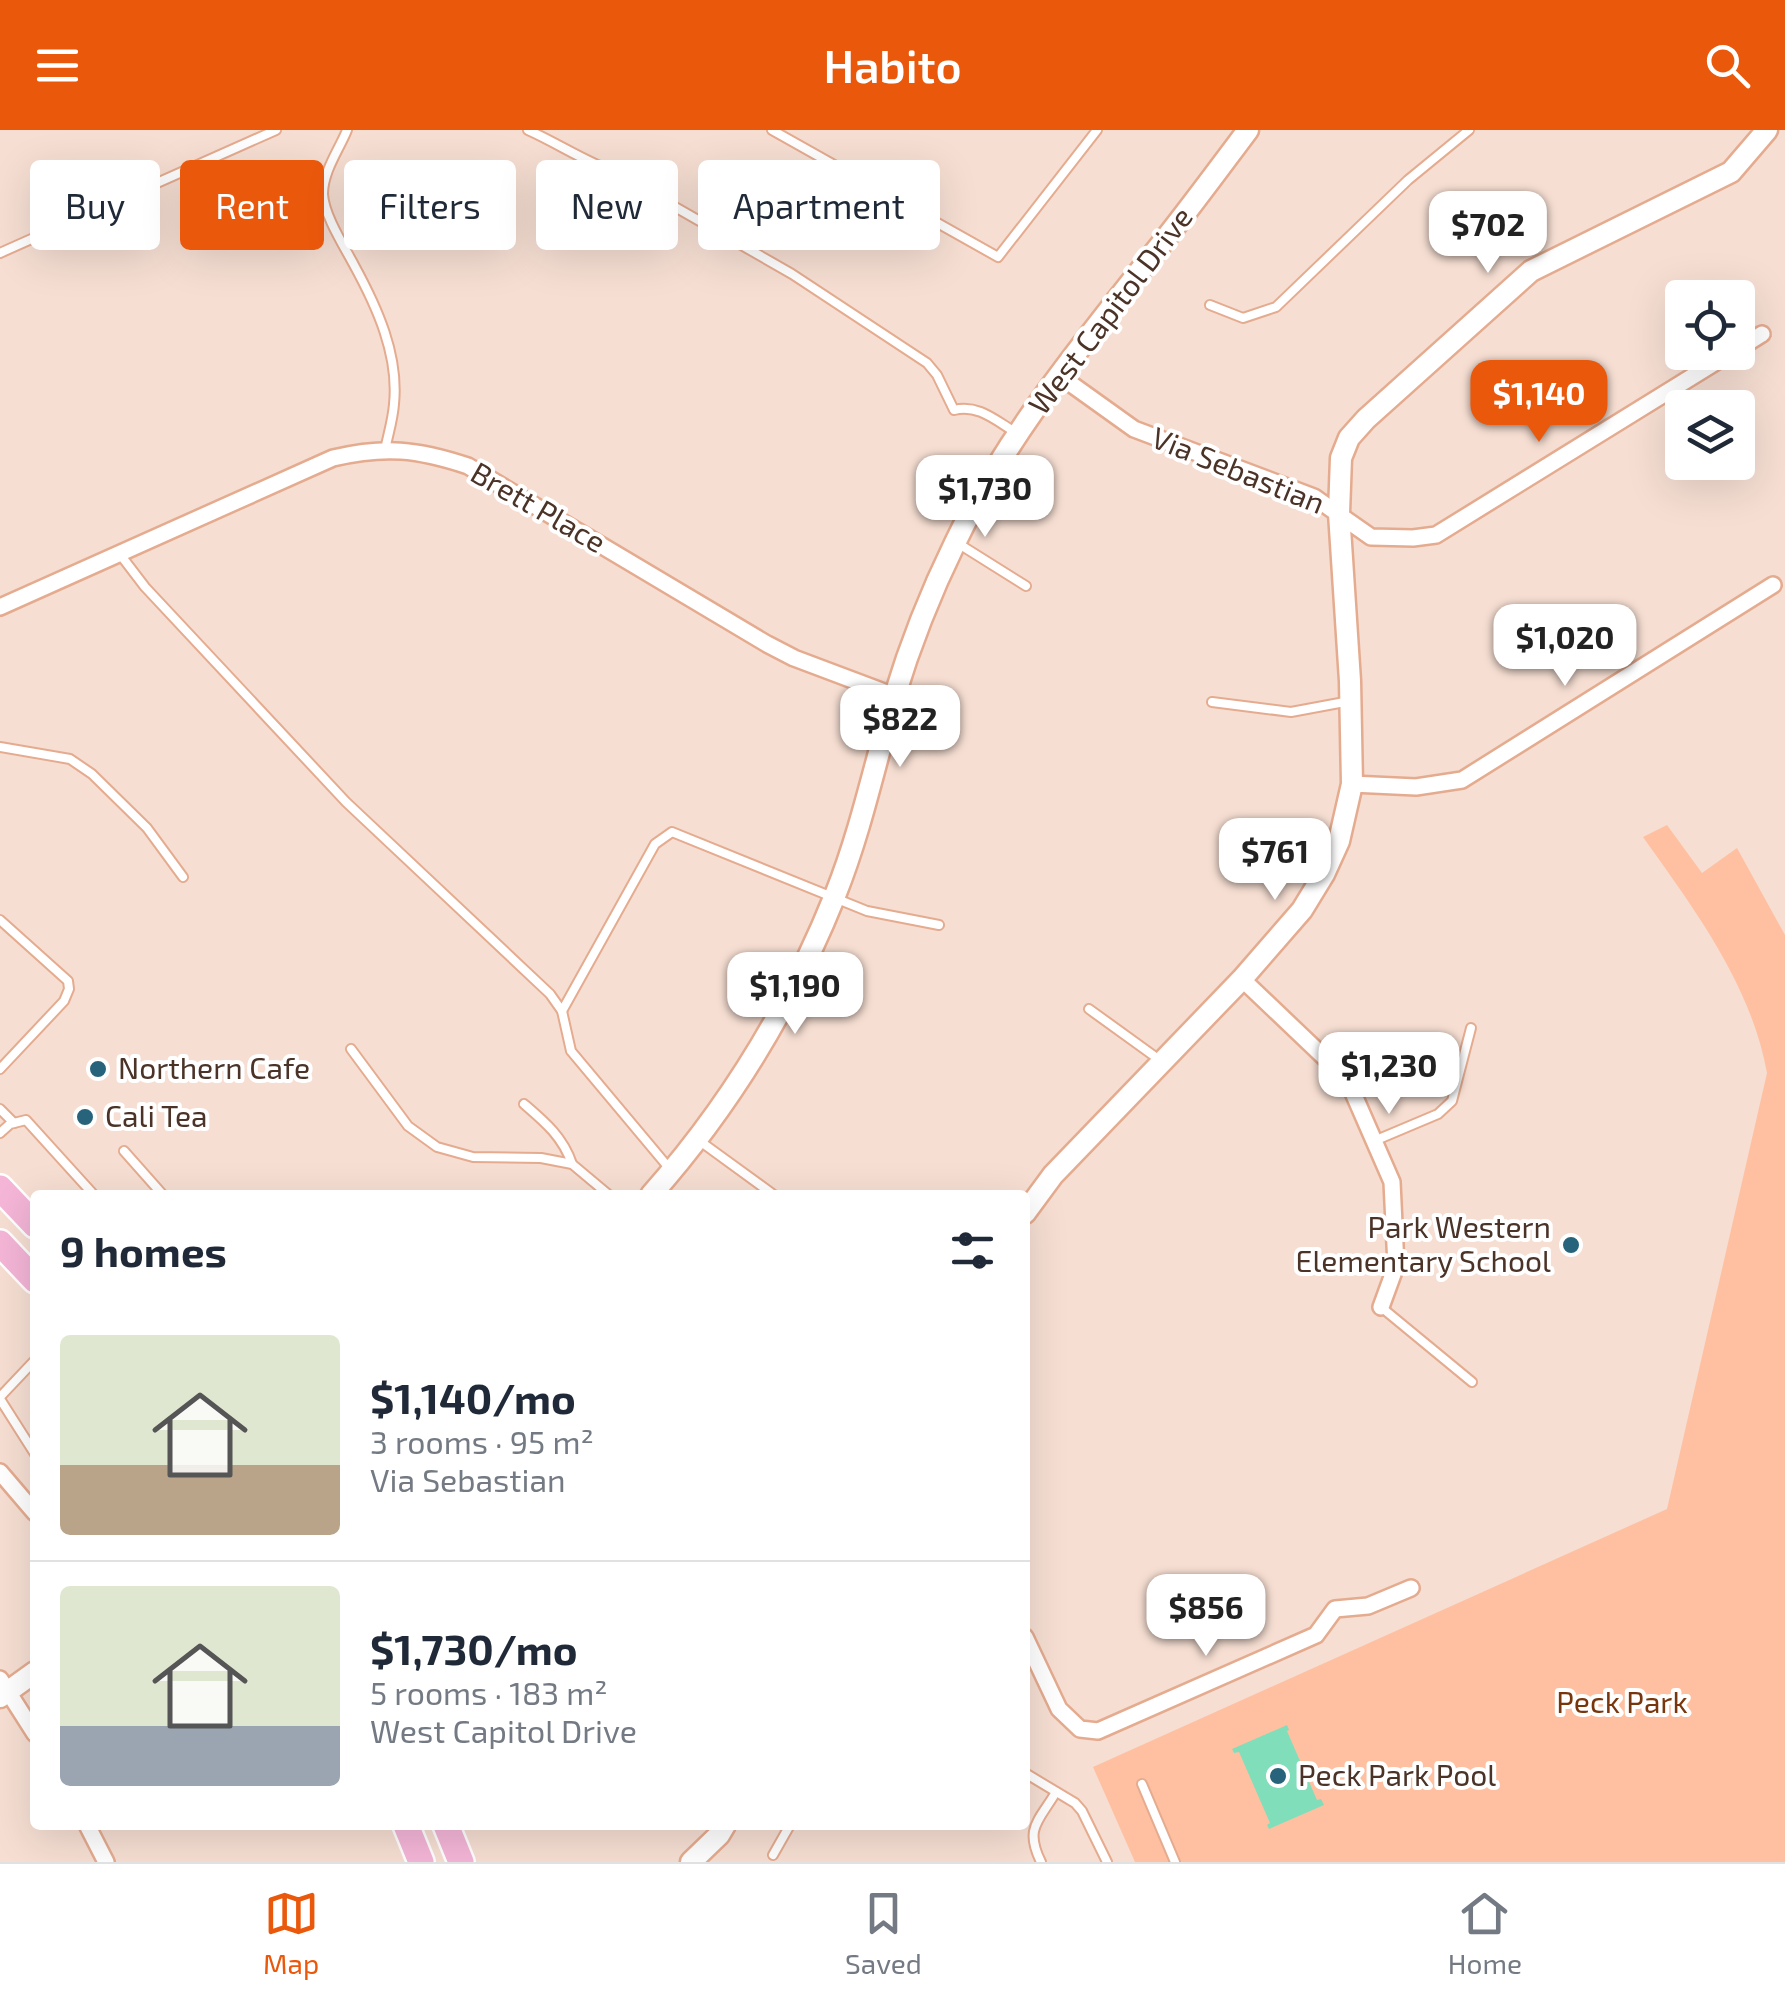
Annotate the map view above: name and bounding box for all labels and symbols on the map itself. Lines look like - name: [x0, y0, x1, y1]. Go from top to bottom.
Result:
- pin: $702: [1429, 191, 1547, 276]
- street label: West Capitol Drive: [1020, 199, 1199, 421]
- pin: $1,140: [1458, 360, 1620, 445]
- street label: Via Sebastian: [1147, 418, 1331, 520]
- street label: Brett Place: [465, 453, 613, 559]
- pin: $1,730: [904, 455, 1066, 540]
- pin: $1,020: [1484, 604, 1646, 689]
- pin: $822: [841, 685, 959, 770]
- pin: $761: [1216, 818, 1334, 903]
- pin: $1,190: [714, 952, 876, 1037]
- pin: $1,230: [1308, 1032, 1470, 1117]
- place label: Northern Cafe: [118, 1049, 310, 1085]
- marker: Northern Cafe: [87, 1058, 109, 1080]
- place label: Cali Tea: [105, 1097, 208, 1133]
- marker: Cali Tea: [74, 1106, 96, 1128]
- place label: Park Western Elementary School: [1296, 1208, 1551, 1278]
- marker: Park Western Elementary School: [1560, 1234, 1582, 1256]
- pin: $856: [1147, 1574, 1265, 1659]
- park label: Peck Park: [1556, 1683, 1688, 1719]
- place label: Peck Park Pool: [1298, 1756, 1496, 1792]
- marker: Peck Park Pool: [1267, 1765, 1289, 1787]

